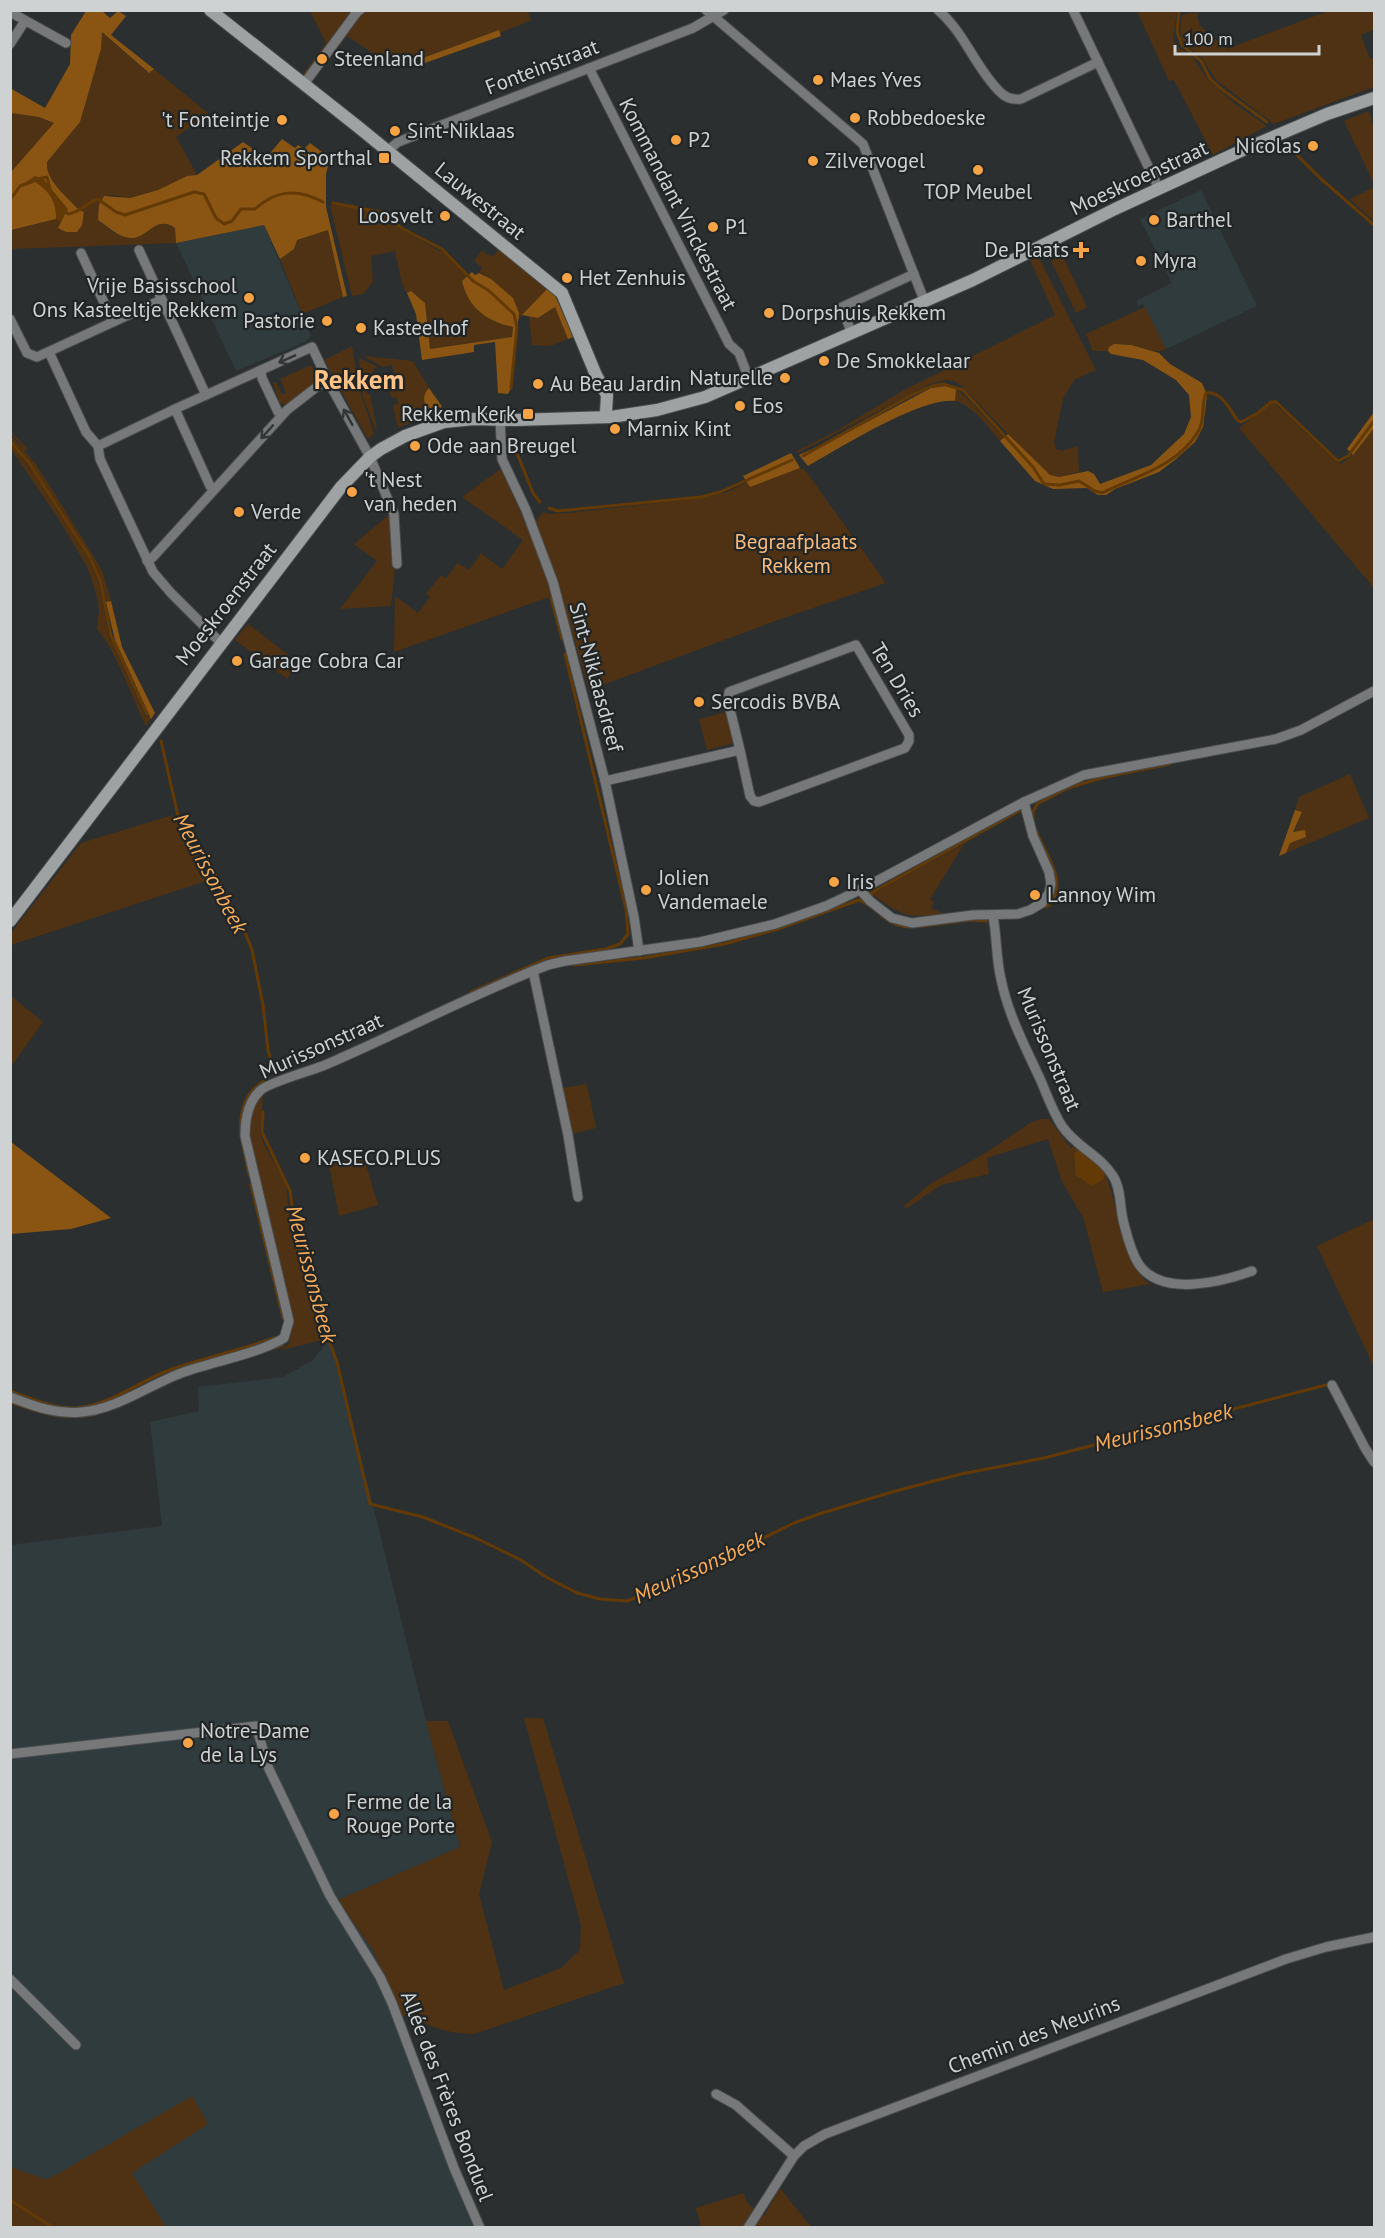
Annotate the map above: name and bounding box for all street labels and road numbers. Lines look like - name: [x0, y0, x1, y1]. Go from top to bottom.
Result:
- street label: Fonteinstraat: [481, 33, 602, 101]
- street label: Kommandant Vinckestraat: [613, 93, 744, 314]
- street label: Moeskroenstraat: [1066, 134, 1212, 221]
- street label: Lauwestraat: [429, 156, 531, 245]
- street label: Moeskroenstraat: [169, 537, 282, 671]
- street label: Sint-Niklaasdreef: [563, 599, 630, 756]
- street label: Ten Dries: [865, 637, 930, 722]
- street label: Murissonstraat: [1011, 983, 1088, 1115]
- street label: Murissonstraat: [255, 1006, 387, 1085]
- street label: Allée des Frères Bonduel: [395, 1987, 500, 2205]
- street label: Chemin des Meurins: [944, 1989, 1124, 2080]

